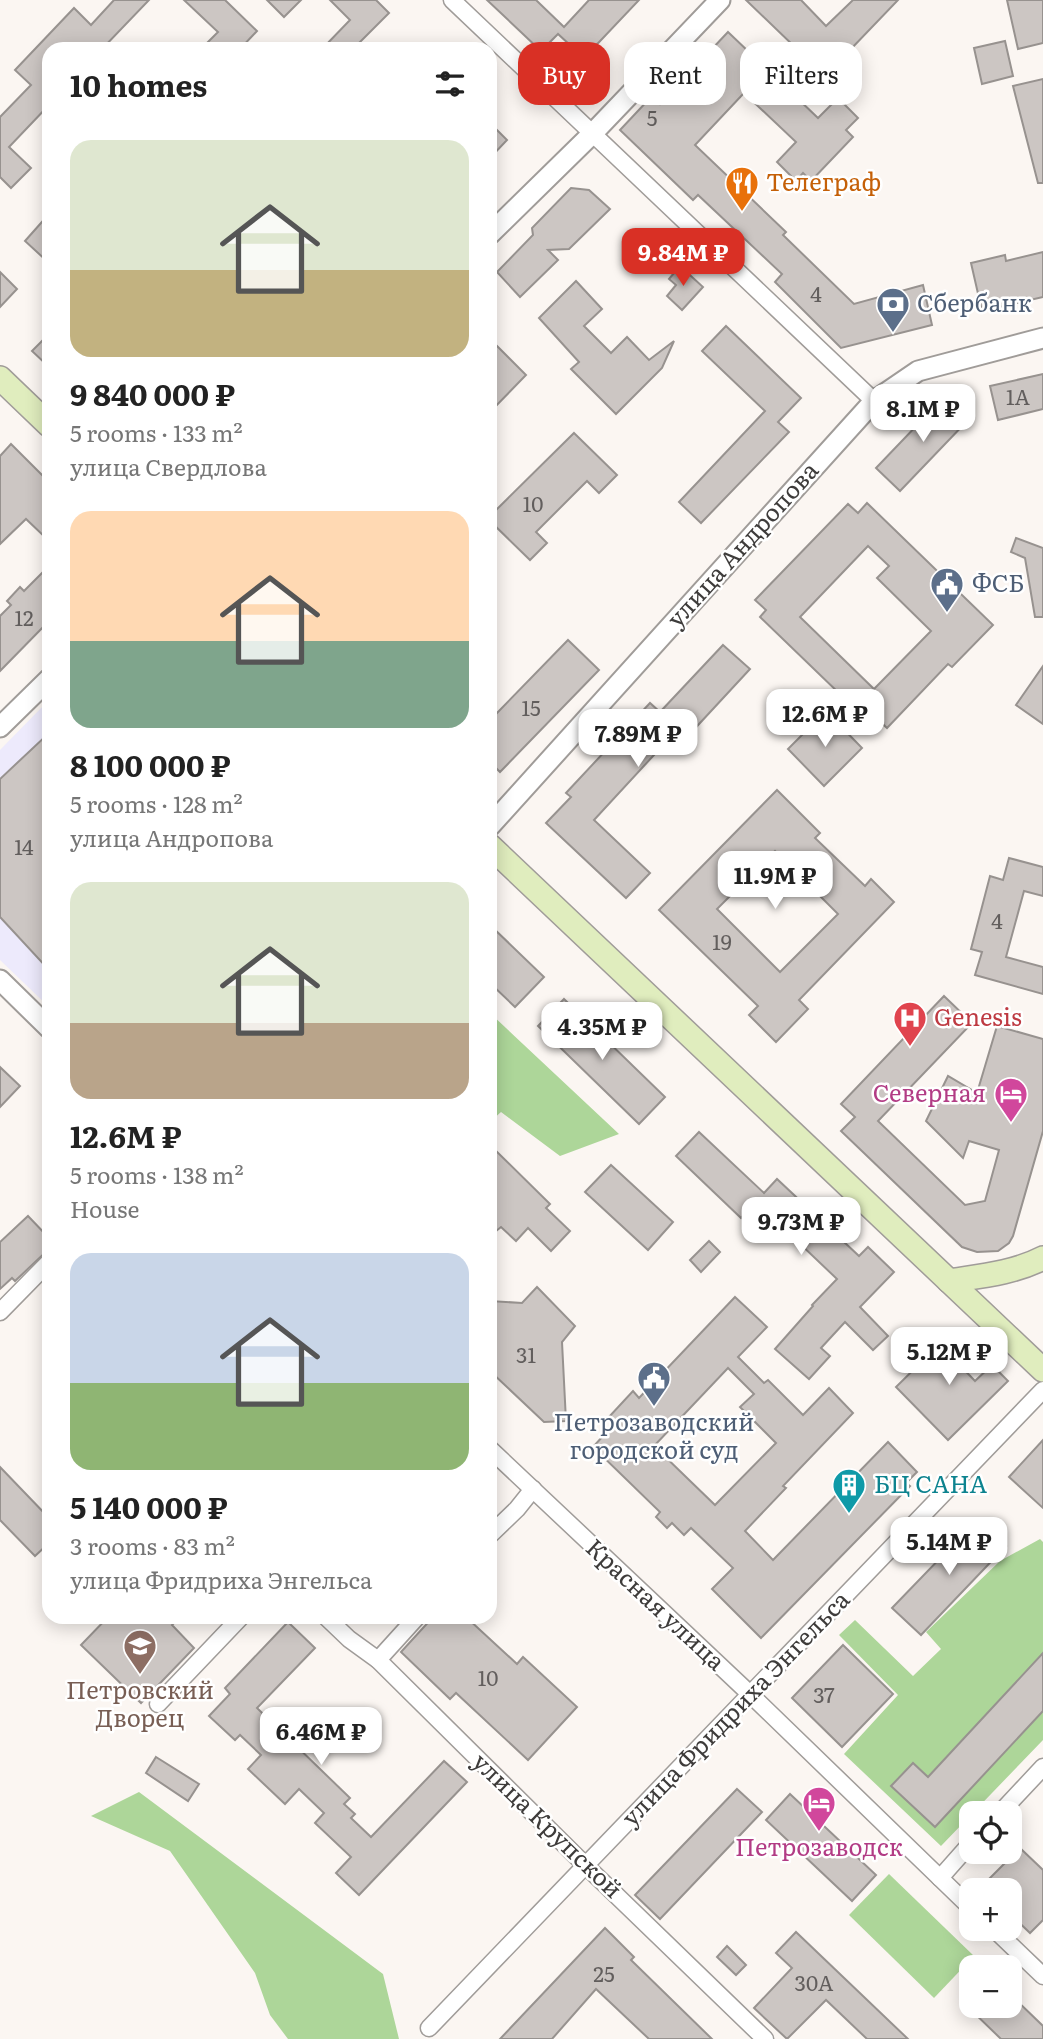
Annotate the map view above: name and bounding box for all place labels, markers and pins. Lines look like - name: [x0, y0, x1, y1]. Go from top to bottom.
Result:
- place label: Телеграф: [766, 163, 881, 198]
- restaurant icon: Телеграф: [723, 164, 761, 213]
- pin: 9.84M ₽: [618, 229, 748, 288]
- place label: Сбербанк: [917, 284, 1032, 319]
- bank icon: Сбербанк: [874, 285, 912, 334]
- pin: 8.1M ₽: [866, 384, 980, 444]
- place label: ФСБ: [972, 564, 1024, 599]
- public building icon: ФСБ: [928, 565, 966, 614]
- pin: 12.6M ₽: [760, 690, 890, 749]
- pin: 7.89M ₽: [573, 710, 703, 769]
- pin: 11.9M ₽: [710, 852, 840, 911]
- place label: Genesis: [934, 998, 1022, 1033]
- hospital icon: Genesis: [891, 999, 929, 1048]
- pin: 4.35M ₽: [537, 1002, 667, 1062]
- place label: Северная: [873, 1074, 986, 1109]
- hotel icon: Северная: [992, 1075, 1030, 1124]
- pin: 9.73M ₽: [736, 1198, 866, 1257]
- pin: 5.12M ₽: [884, 1328, 1014, 1387]
- public building icon: Петрозаводский городской суд: [635, 1359, 673, 1408]
- place label: Петрозаводский городской суд: [554, 1403, 754, 1466]
- place label: БЦ САНА: [874, 1465, 988, 1500]
- building icon: БЦ САНА: [830, 1466, 868, 1515]
- pin: 5.14M ₽: [884, 1518, 1014, 1577]
- school or university icon: Петровский Дворец: [121, 1627, 159, 1676]
- place label: Петровский Дворец: [66, 1671, 214, 1734]
- pin: 6.46M ₽: [256, 1708, 386, 1767]
- hotel icon: Петрозаводск: [800, 1784, 838, 1833]
- place label: Петрозаводск: [735, 1828, 903, 1863]

